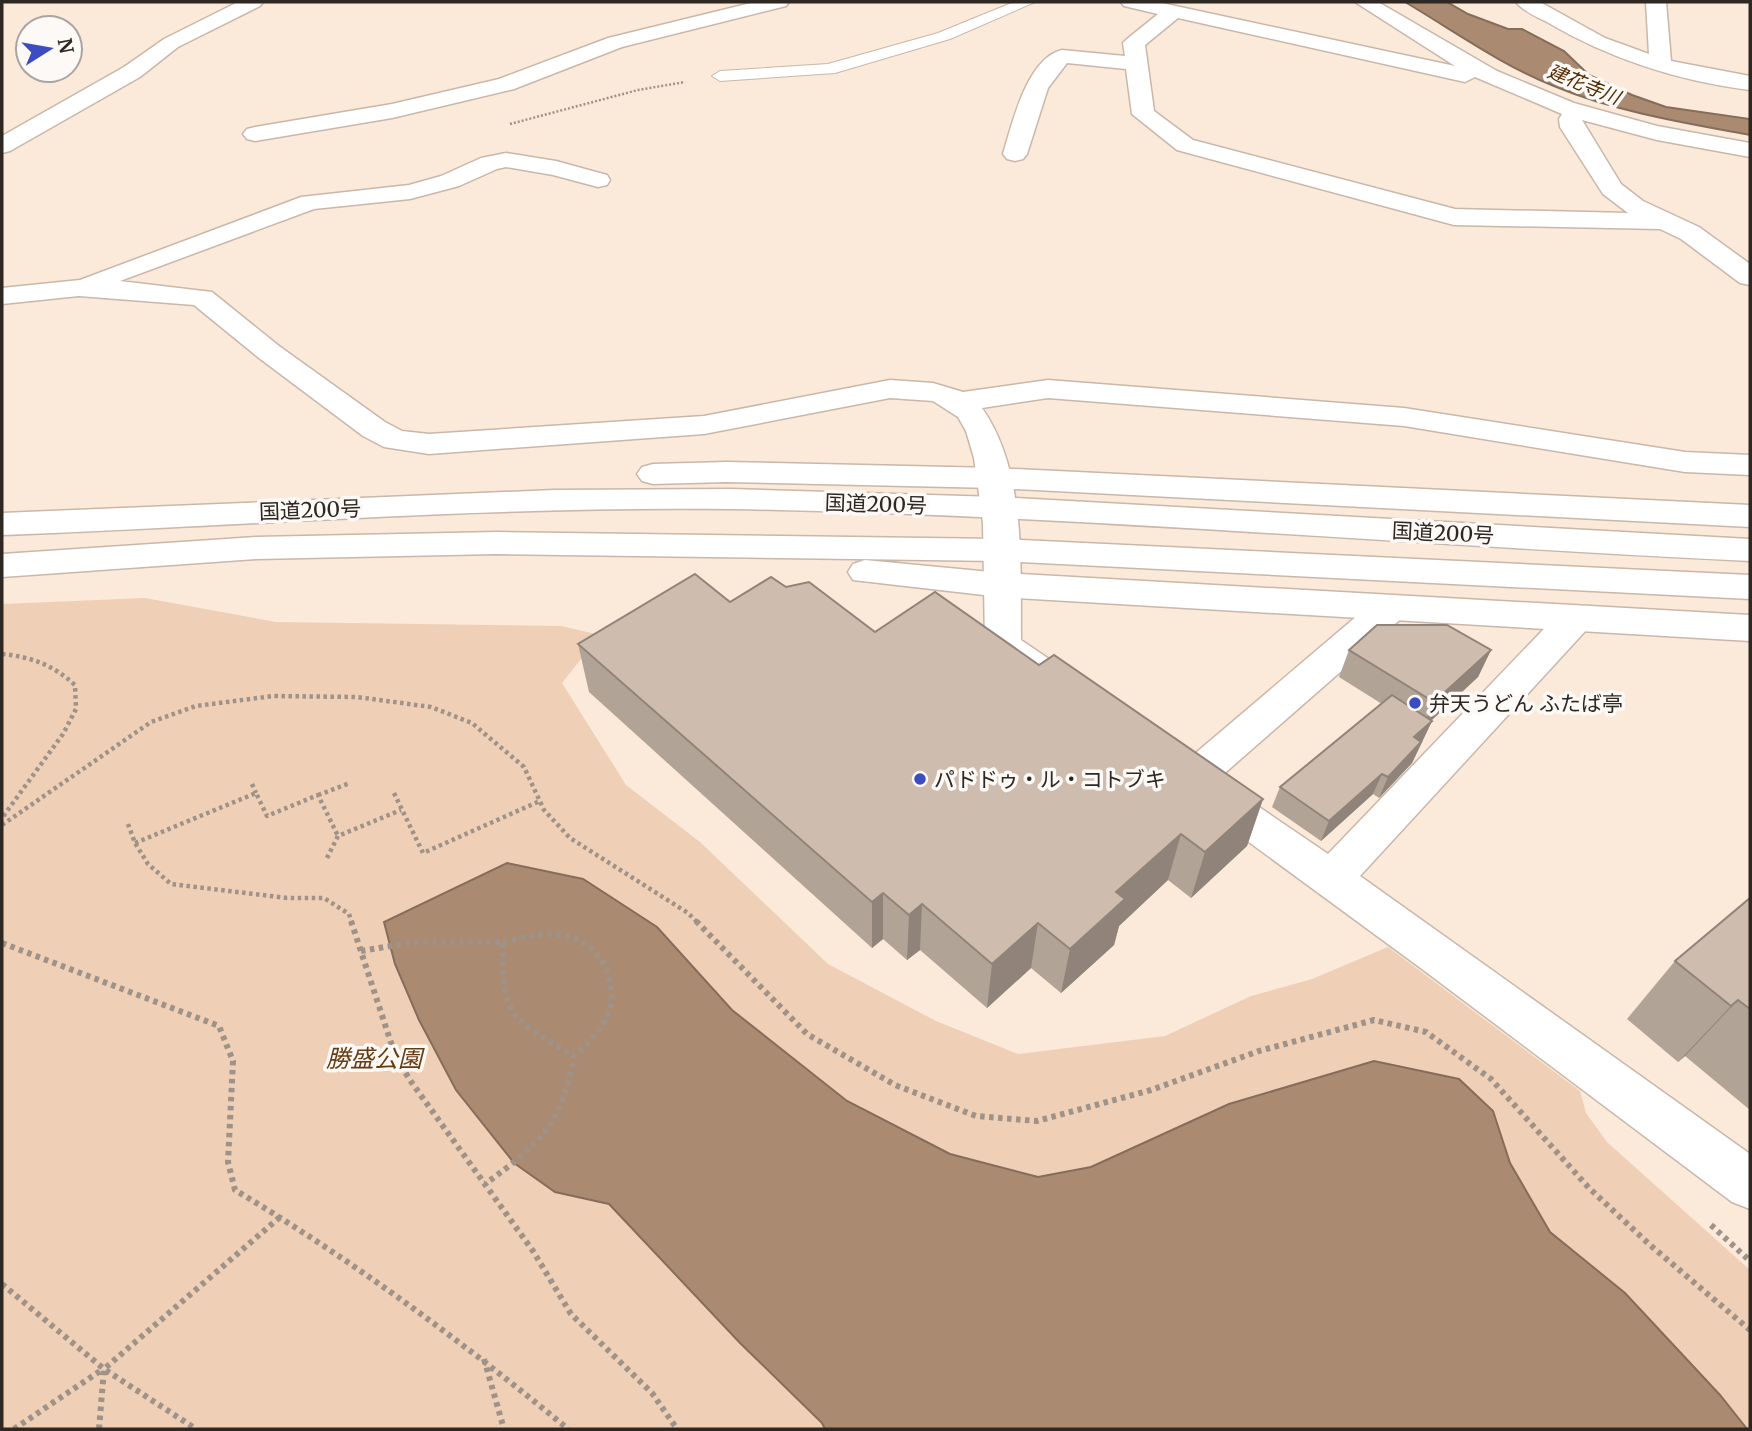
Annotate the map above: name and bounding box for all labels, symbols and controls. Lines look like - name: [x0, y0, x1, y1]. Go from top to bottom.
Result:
- north arrow: [14, 14, 84, 84]
- text: N: [52, 36, 79, 55]
- water label: 建花寺川: [1544, 59, 1626, 110]
- street label: 国道200号: [824, 489, 928, 519]
- street label: 国道200号: [258, 495, 362, 525]
- street label: 国道200号: [1391, 517, 1495, 549]
- place label: 弁天うどん ふたば亭: [1429, 690, 1623, 717]
- marker: 弁天うどん ふたば亭: [1407, 695, 1423, 711]
- place label: パドドゥ・ル・コトブキ: [934, 766, 1166, 793]
- marker: パドドゥ・ル・コトブキ: [912, 771, 928, 787]
- park label: 勝盛公園: [326, 1043, 425, 1074]

